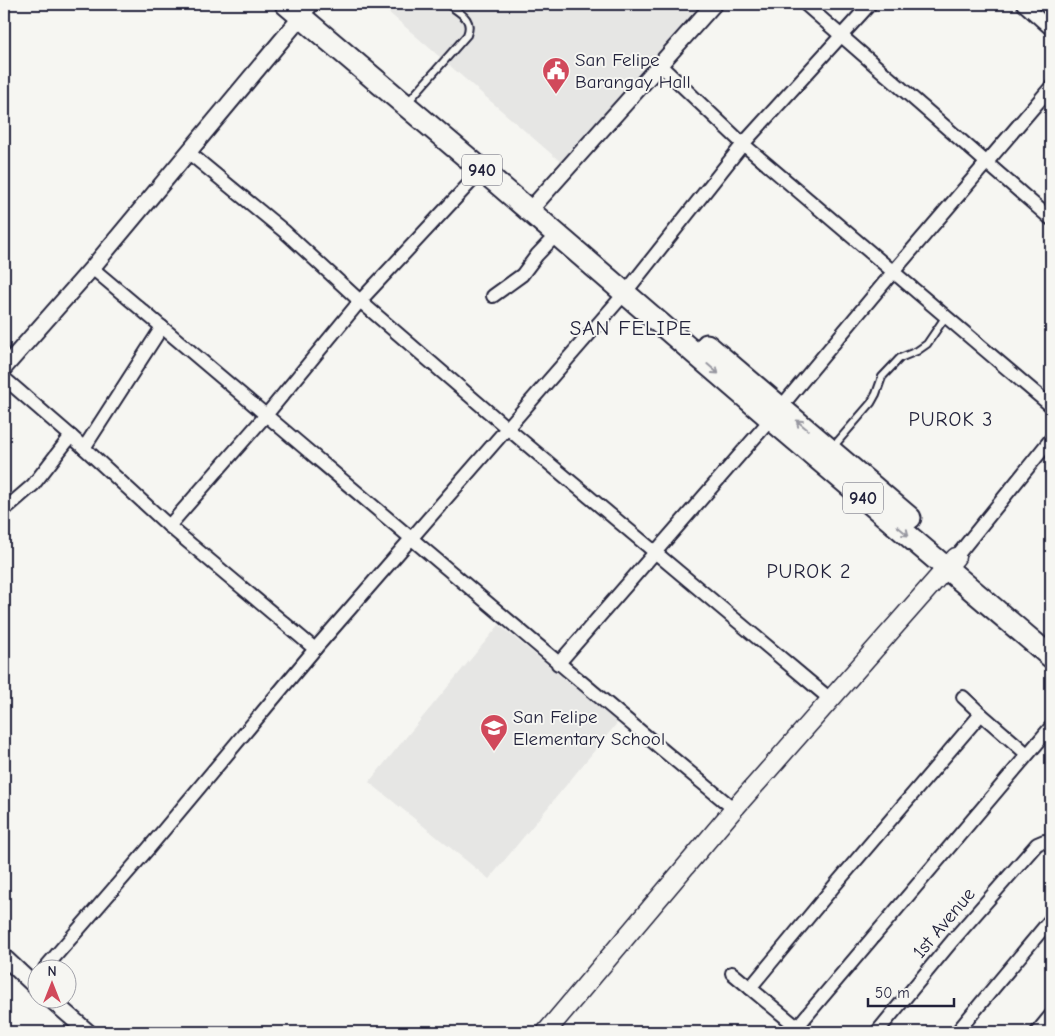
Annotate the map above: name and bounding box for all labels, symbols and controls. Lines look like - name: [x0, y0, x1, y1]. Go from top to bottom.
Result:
- place label: San Felipe Barangay Hall: [575, 49, 691, 93]
- public building icon: San Felipe Barangay Hall: [541, 56, 571, 95]
- road number: 940: [462, 154, 502, 186]
- district label: SAN FELIPE: [570, 316, 692, 340]
- one-way arrow: [706, 363, 719, 374]
- district label: PUROK 3: [909, 408, 993, 431]
- one-way arrow: [795, 420, 808, 431]
- road number: 940: [843, 482, 883, 514]
- one-way arrow: [897, 526, 910, 537]
- district label: PUROK 2: [766, 560, 852, 583]
- place label: San Felipe Elementary School: [513, 706, 665, 750]
- school or university icon: San Felipe Elementary School: [479, 713, 509, 752]
- street label: 1st Avenue: [908, 883, 980, 963]
- north arrow: [28, 958, 78, 1008]
- text: N: [47, 963, 57, 980]
- scale bar: [868, 976, 954, 1008]
- text: 50 m: [875, 984, 910, 1002]

